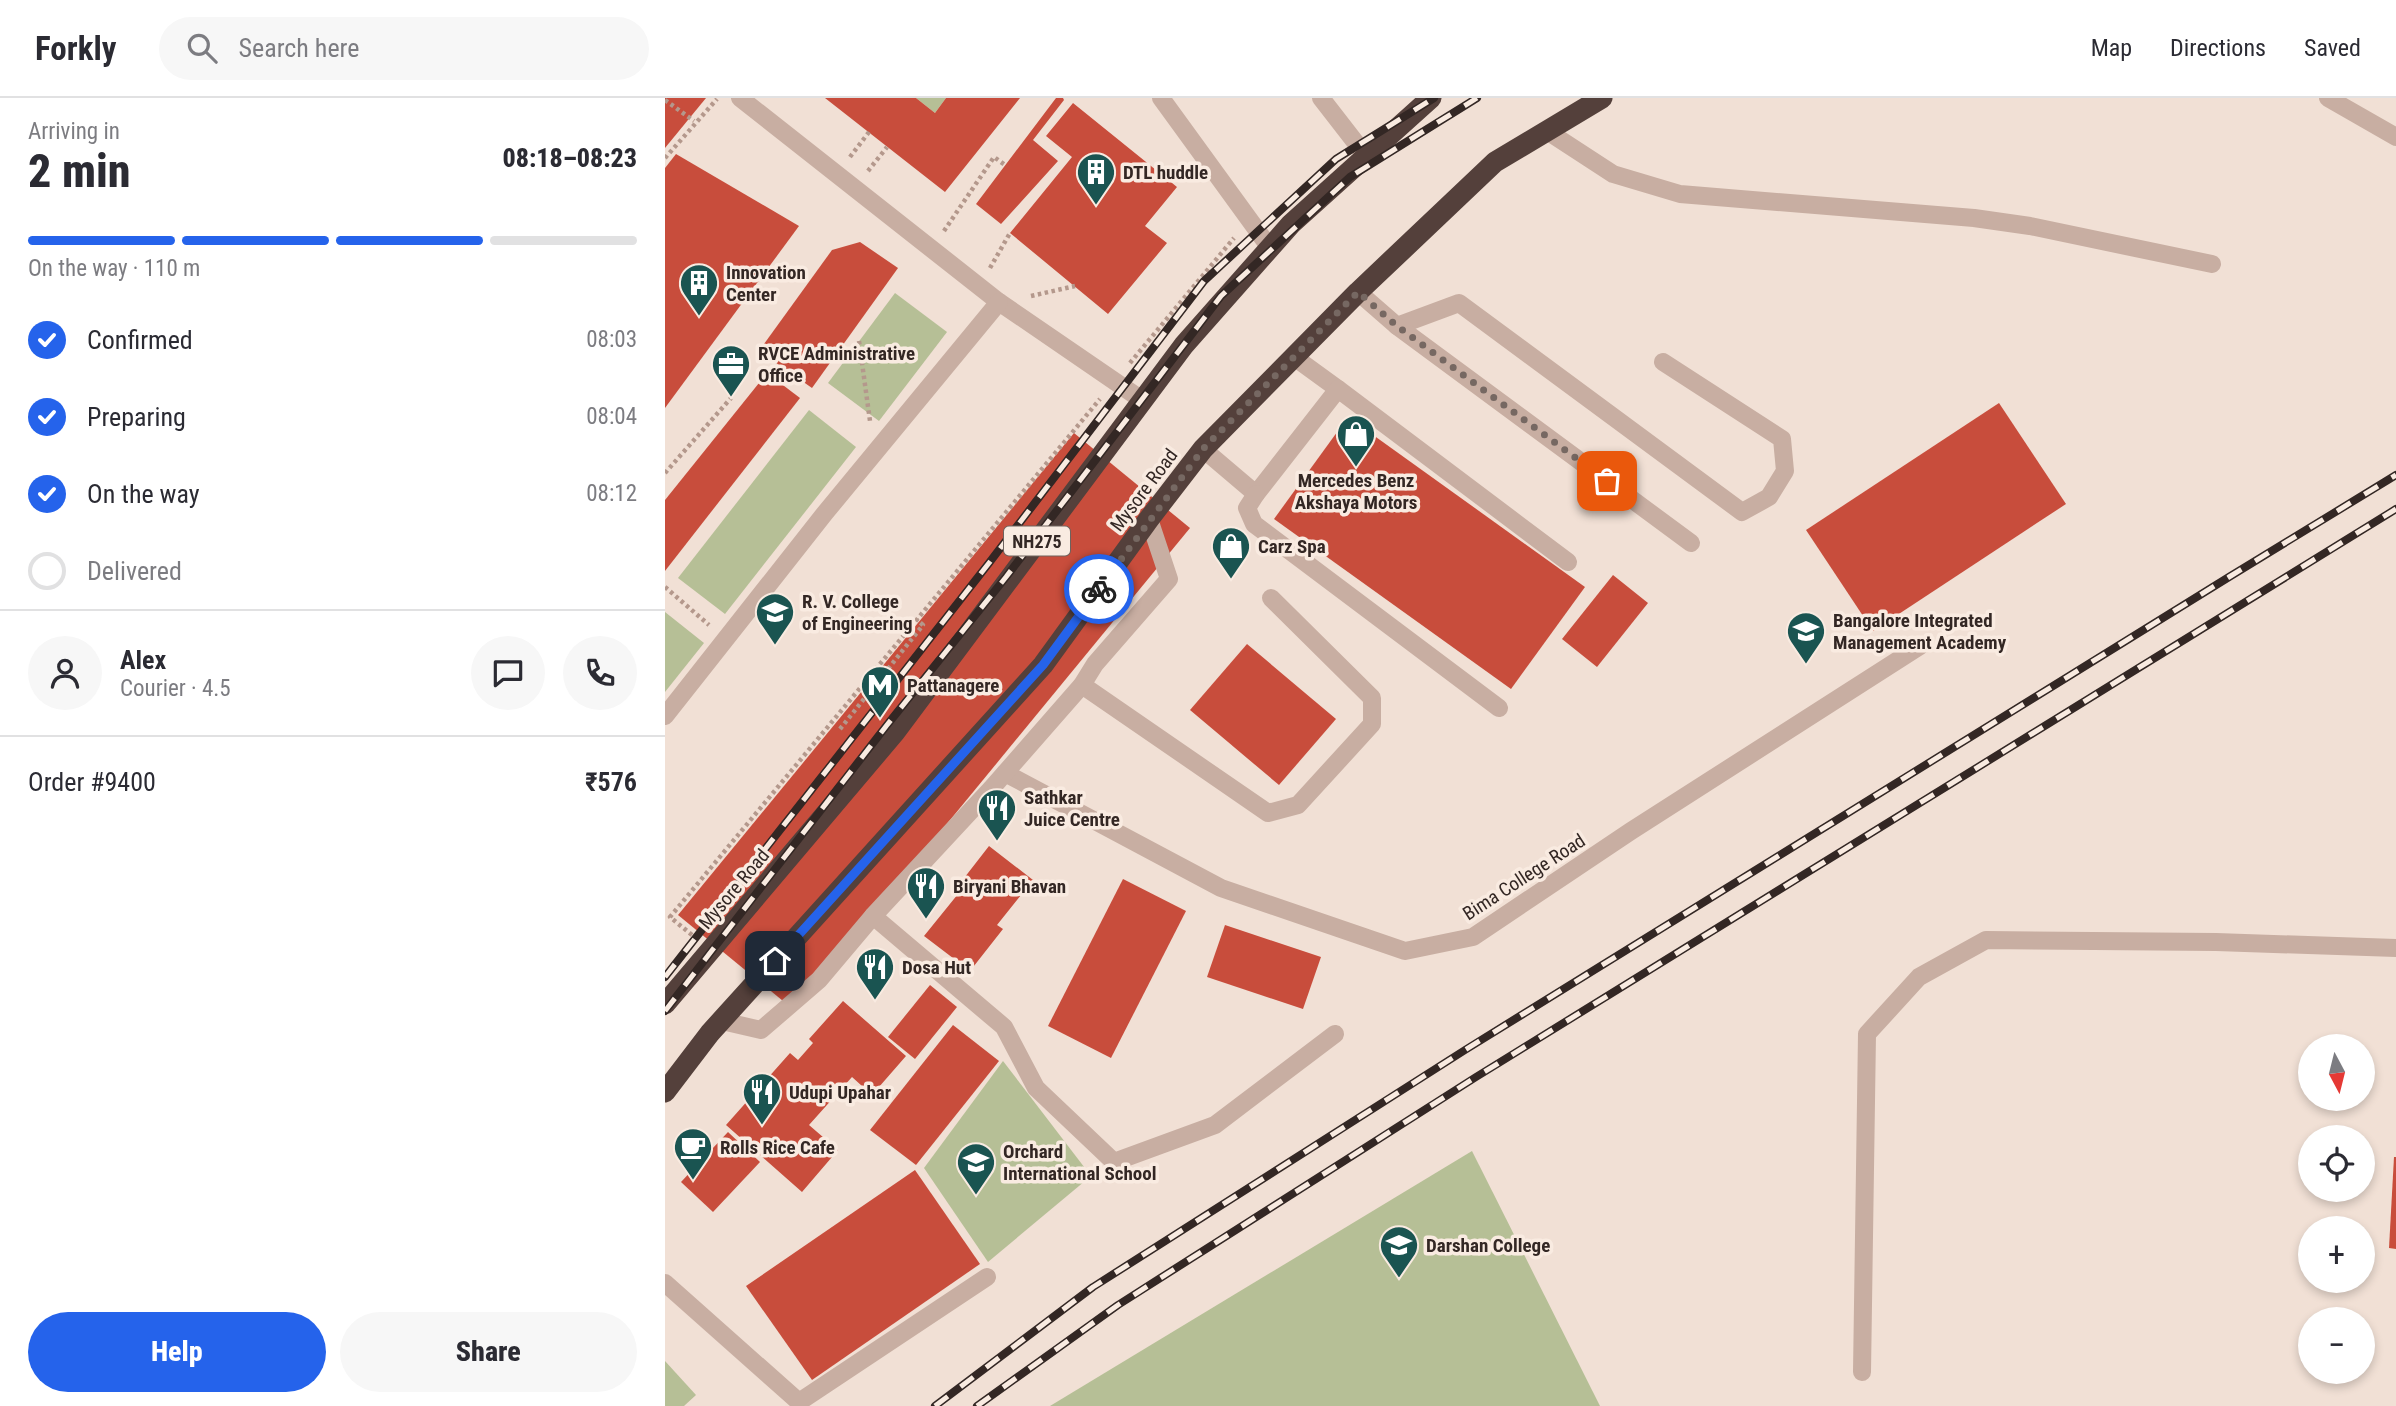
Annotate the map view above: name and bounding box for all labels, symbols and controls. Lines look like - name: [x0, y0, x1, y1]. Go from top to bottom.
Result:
- search box: [159, 17, 649, 80]
- text: Forkly: [35, 29, 117, 68]
- icon: search: [183, 29, 221, 67]
- text: Search here: [239, 33, 359, 63]
- text: Map: [2091, 34, 2132, 62]
- text: Directions: [2170, 34, 2266, 62]
- text: Saved: [2304, 34, 2361, 62]
- text: Arriving in: [28, 118, 120, 145]
- text: 08:18–08:23: [503, 143, 637, 173]
- text: 2 min: [28, 144, 131, 198]
- building icon: DTL huddle: [1075, 151, 1117, 206]
- place label: DTL huddle: [1123, 161, 1208, 184]
- text: On the way · 110 m: [28, 255, 200, 282]
- place label: Innovation Center: [726, 261, 806, 306]
- building icon: Innovation Center: [678, 262, 720, 317]
- icon: check: [28, 321, 66, 359]
- text: Confirmed: [87, 325, 193, 355]
- text: 08:03: [586, 326, 637, 353]
- place label: RVCE Administrative Office: [758, 342, 915, 387]
- office icon: RVCE Administrative Office: [710, 343, 752, 398]
- icon: check: [28, 398, 66, 436]
- text: Preparing: [87, 402, 186, 432]
- text: 08:04: [586, 403, 637, 430]
- shop icon: Mercedes Benz Akshaya Motors: [1335, 413, 1377, 468]
- street label: Mysore Road: [1105, 444, 1183, 536]
- pin: [1577, 451, 1637, 511]
- icon: bag: [1588, 462, 1626, 500]
- place label: Mercedes Benz Akshaya Motors: [1295, 469, 1417, 514]
- icon: check: [28, 475, 66, 513]
- text: On the way: [87, 479, 200, 509]
- text: 08:12: [586, 480, 637, 507]
- shop icon: Carz Spa: [1210, 525, 1252, 580]
- road number: NH275: [1004, 526, 1070, 556]
- place label: Carz Spa: [1258, 535, 1326, 558]
- courier: [1064, 554, 1134, 624]
- text: Delivered: [87, 556, 182, 586]
- icon: bike: [1080, 570, 1118, 608]
- place label: R. V. College of Engineering: [802, 590, 913, 635]
- school or university icon: R. V. College of Engineering: [754, 591, 796, 646]
- place label: Bangalore Integrated Management Academy: [1833, 609, 2007, 654]
- school or university icon: Bangalore Integrated Management Academy: [1785, 610, 1827, 665]
- button: person: [28, 636, 102, 710]
- button: chat: [471, 636, 545, 710]
- button: phone: [563, 636, 637, 710]
- text: Alex: [120, 645, 166, 675]
- metro station icon: Pattanagere: [859, 664, 901, 719]
- place label: Pattanagere: [907, 674, 999, 697]
- text: Courier · 4.5: [120, 675, 231, 702]
- text: Order #9400: [28, 767, 156, 797]
- text: ₹576: [585, 767, 637, 797]
- place label: Sathkar Juice Centre: [1024, 786, 1120, 831]
- restaurant icon: Sathkar Juice Centre: [976, 787, 1018, 842]
- street label: Bima College Road: [1459, 829, 1589, 925]
- street label: Mysore Road: [694, 844, 774, 934]
- restaurant icon: Biryani Bhavan: [905, 865, 947, 920]
- place label: Biryani Bhavan: [953, 875, 1066, 898]
- pin: [745, 931, 805, 991]
- icon: home: [756, 942, 794, 980]
- restaurant icon: Dosa Hut: [854, 946, 896, 1001]
- place label: Dosa Hut: [902, 956, 971, 979]
- north arrow: [2298, 1034, 2375, 1111]
- map controls: [2298, 1034, 2375, 1384]
- restaurant icon: Udupi Upahar: [741, 1071, 783, 1126]
- place label: Udupi Upahar: [789, 1081, 891, 1104]
- button: locate: [2298, 1125, 2375, 1202]
- cafe icon: Rolls Rice Cafe: [672, 1126, 714, 1181]
- place label: Rolls Rice Cafe: [720, 1136, 835, 1159]
- place label: Orchard International School: [1003, 1140, 1157, 1185]
- school or university icon: Orchard International School: [955, 1141, 997, 1196]
- button: +: [2298, 1216, 2375, 1293]
- school or university icon: Darshan College: [1378, 1224, 1420, 1279]
- place label: Darshan College: [1426, 1234, 1550, 1257]
- button: −: [2298, 1307, 2375, 1384]
- button: Help: [28, 1312, 326, 1392]
- button: Share: [340, 1312, 637, 1392]

